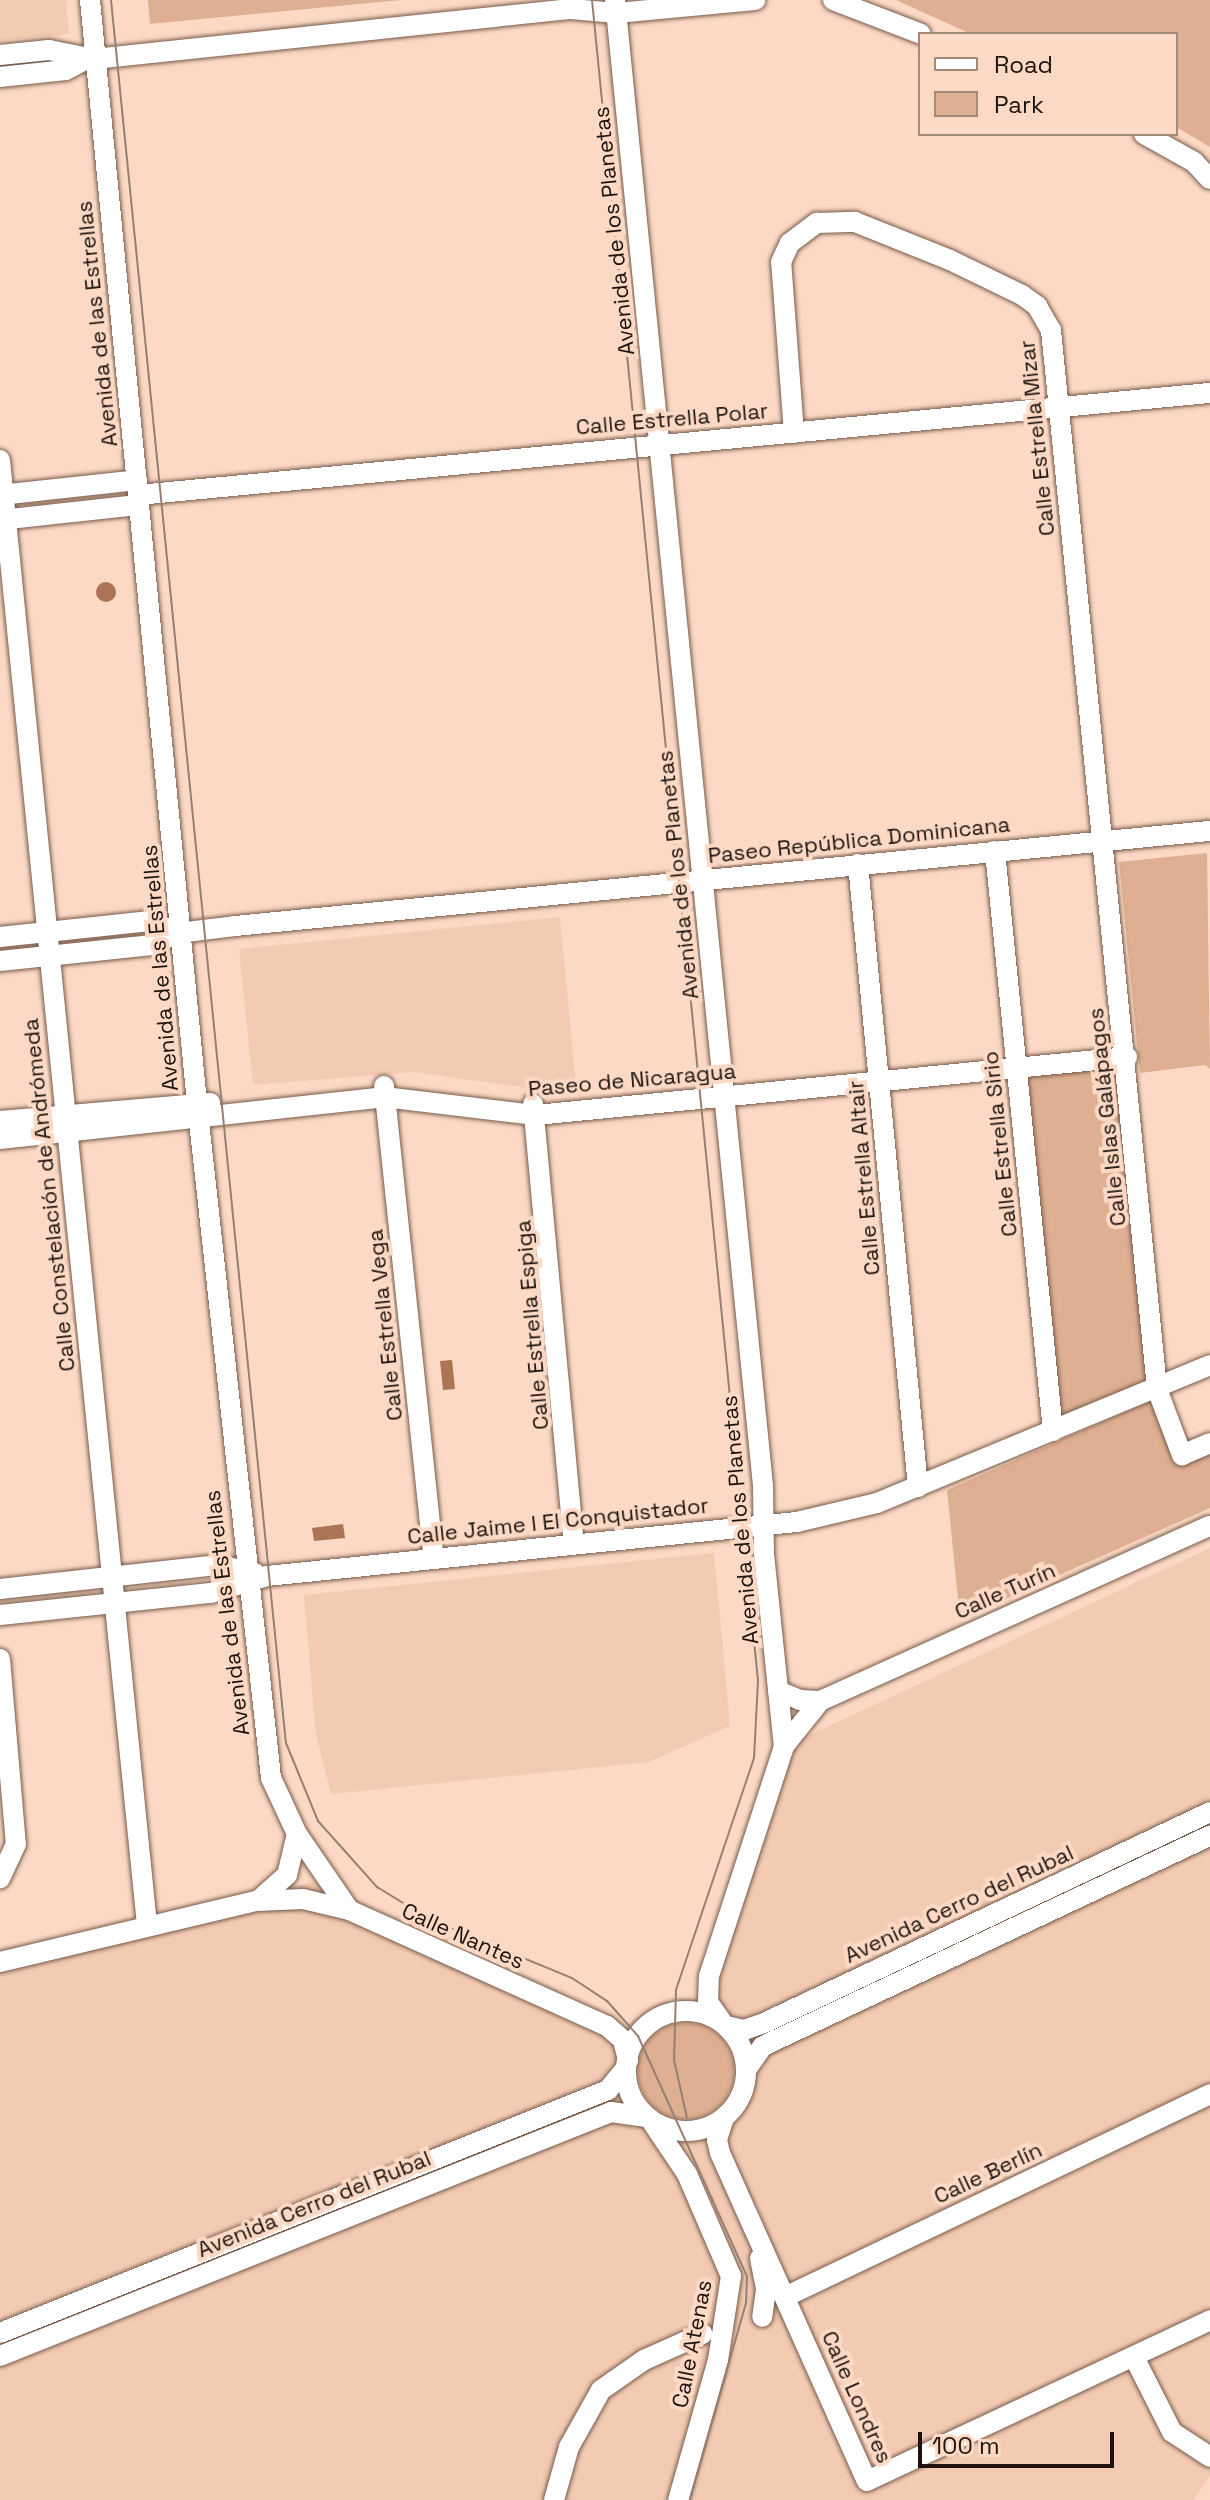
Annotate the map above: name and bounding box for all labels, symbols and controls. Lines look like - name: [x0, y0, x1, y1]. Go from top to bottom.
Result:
- legend: [918, 32, 1178, 136]
- text: Road: [994, 49, 1053, 80]
- text: Park: [994, 89, 1044, 120]
- street label: Avenida de los Planetas: [588, 105, 640, 357]
- street label: Avenida de las Estrellas: [71, 200, 123, 448]
- street label: Calle Estrella Mizar: [1014, 339, 1060, 537]
- street label: Calle Estrella Polar: [575, 397, 769, 441]
- street label: Avenida de los Planetas: [652, 749, 704, 1001]
- street label: Paseo República Dominicana: [707, 811, 1011, 869]
- street label: Avenida de las Estrellas: [136, 844, 184, 1092]
- street label: Calle Islas Galápagos: [1082, 1007, 1132, 1227]
- street label: Calle Constelación de Andrómeda: [17, 1017, 81, 1373]
- street label: Calle Estrella Sirio: [977, 1050, 1023, 1238]
- street label: Paseo de Nicaragua: [527, 1058, 737, 1102]
- street label: Calle Estrella Altair: [842, 1079, 886, 1277]
- street label: Calle Estrella Espiga: [510, 1219, 554, 1431]
- street label: Calle Estrella Vega: [362, 1228, 408, 1422]
- street label: Avenida de los Planetas: [716, 1394, 764, 1646]
- street label: Avenida de las Estrellas: [199, 1489, 255, 1737]
- street label: Calle Jaime I El Conquistador: [406, 1492, 710, 1550]
- street label: Calle Turín: [950, 1557, 1060, 1625]
- street label: Avenida Cerro del Rubal: [840, 1839, 1078, 1969]
- street label: Calle Nantes: [398, 1897, 528, 1975]
- street label: Calle Berlín: [930, 2136, 1046, 2210]
- street label: Avenida Cerro del Rubal: [193, 2145, 435, 2263]
- street label: Calle Atenas: [667, 2278, 717, 2410]
- street label: Calle Londres: [816, 2327, 898, 2467]
- scale bar: [922, 2416, 1118, 2466]
- text: 100 m: [932, 2430, 1000, 2461]

